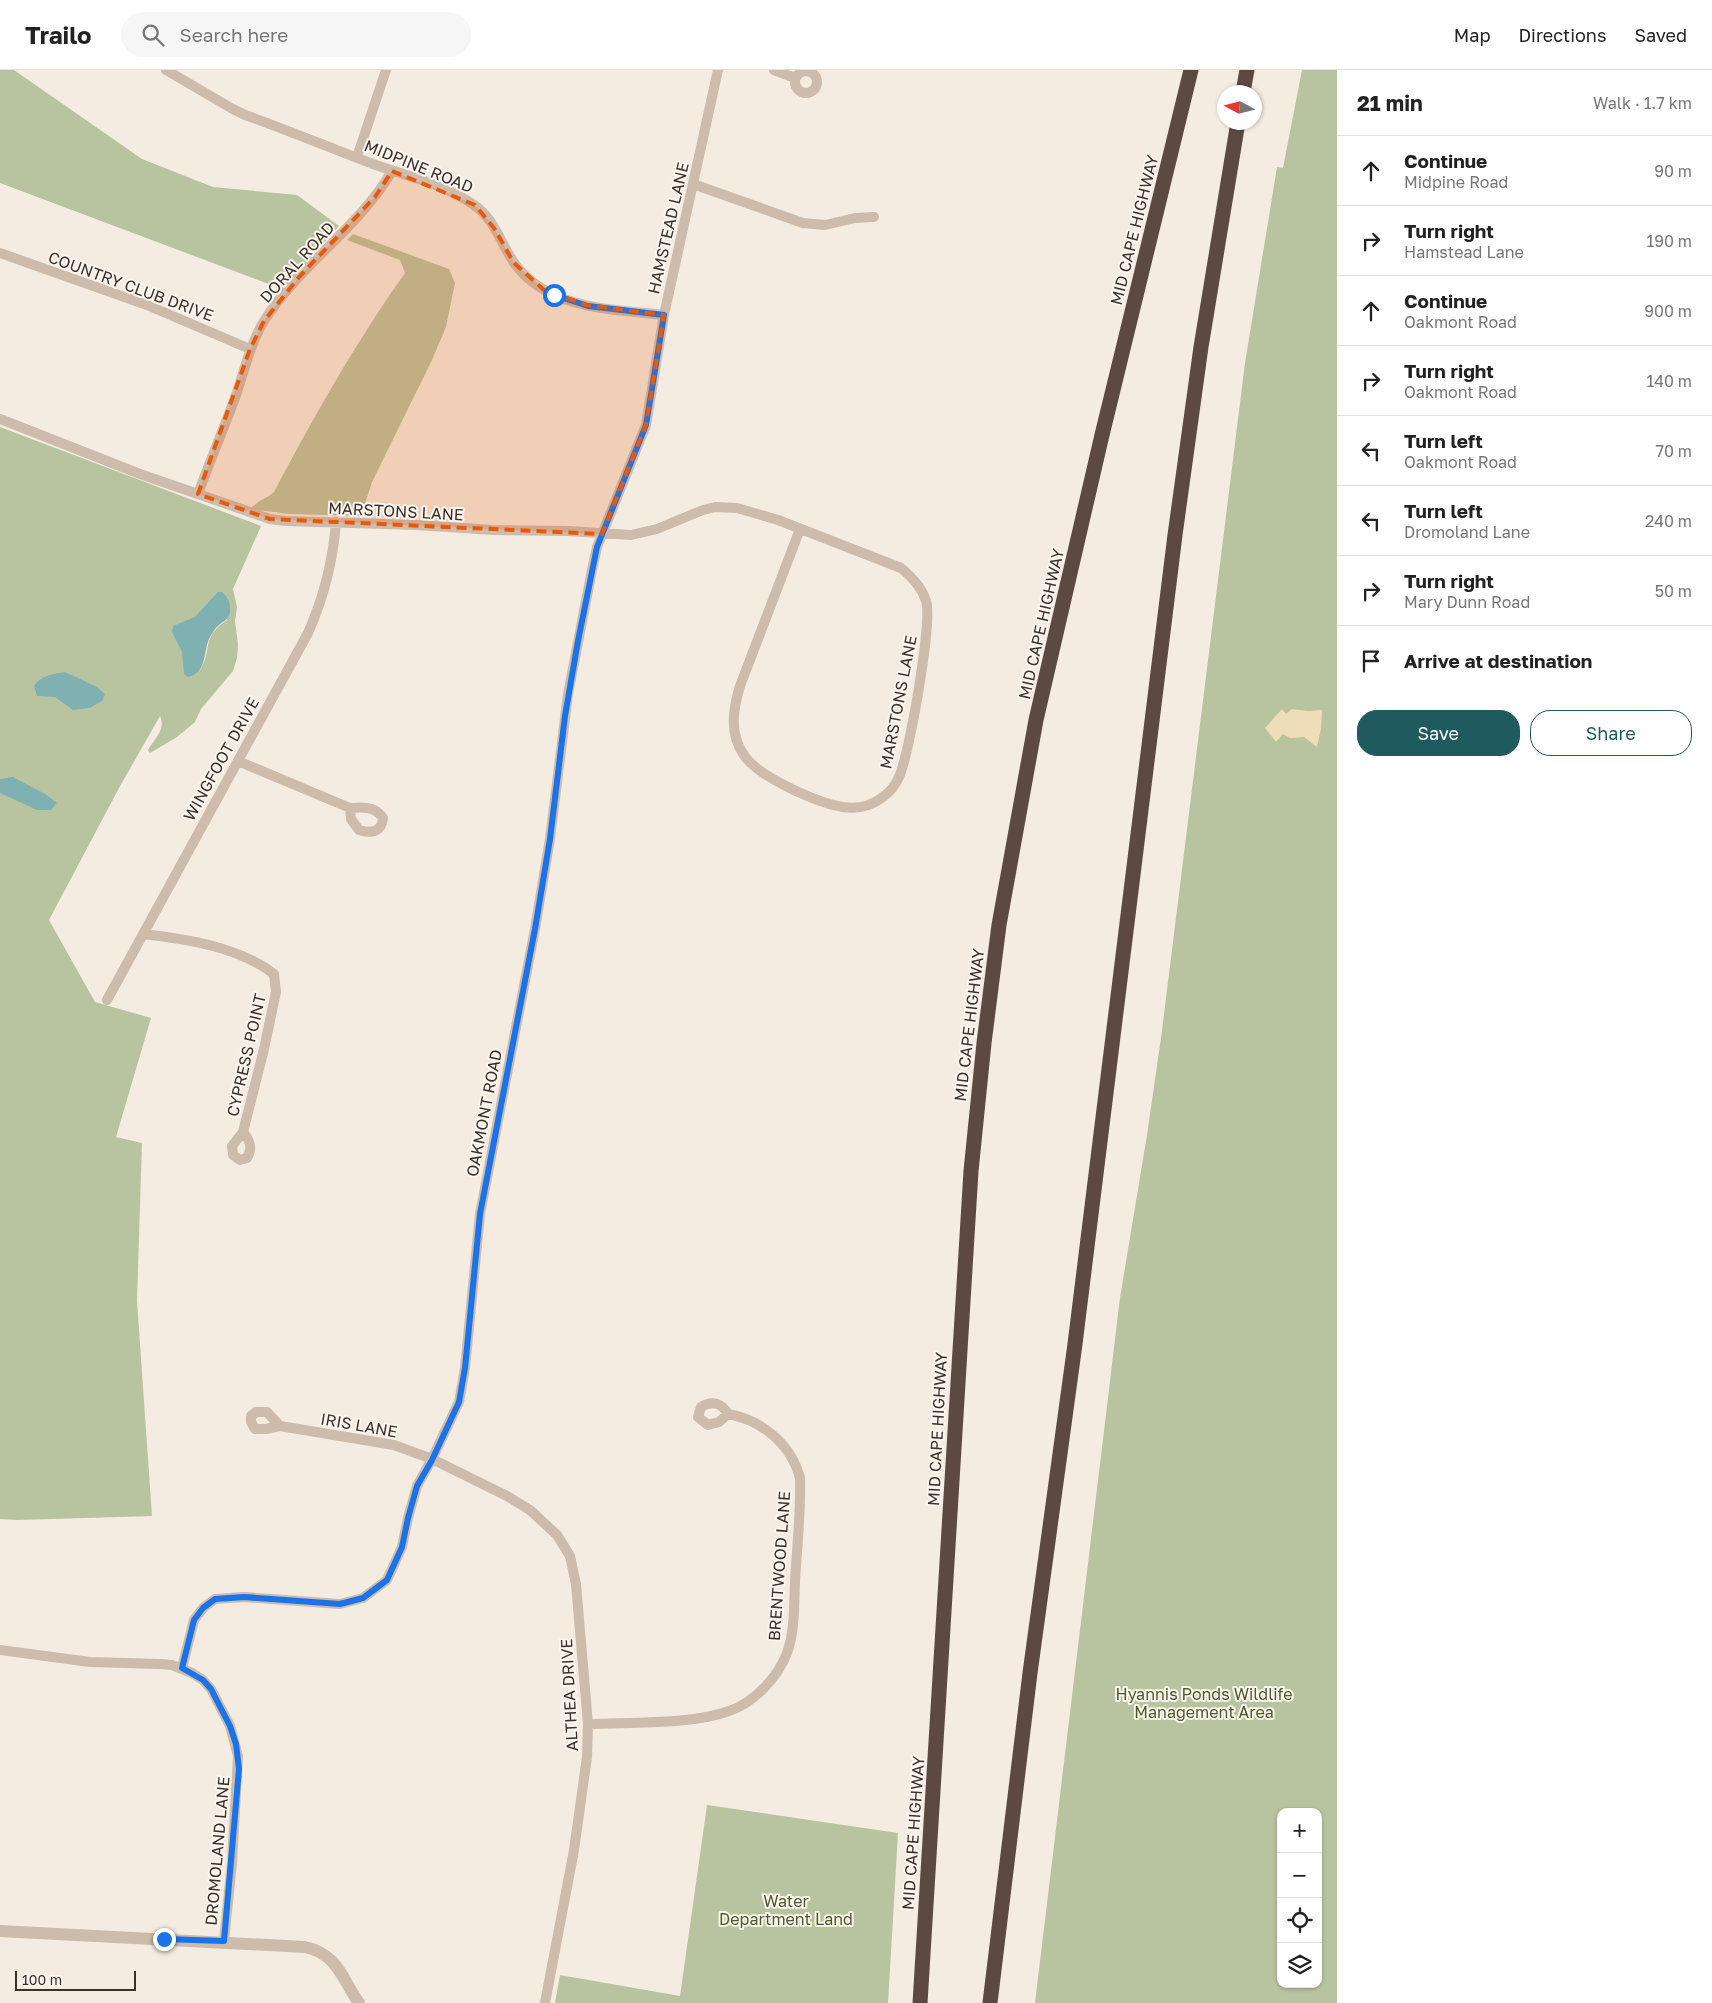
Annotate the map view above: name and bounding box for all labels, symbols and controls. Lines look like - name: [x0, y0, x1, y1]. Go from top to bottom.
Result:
- search box: [121, 12, 471, 57]
- text: Trailo: [25, 20, 91, 49]
- icon: search: [139, 21, 167, 49]
- text: Search here: [179, 23, 288, 46]
- text: Map: [1454, 24, 1490, 46]
- text: Directions: [1518, 24, 1606, 46]
- text: Saved: [1634, 24, 1687, 46]
- north arrow: [1217, 85, 1262, 130]
- text: 21 min: [1357, 90, 1423, 116]
- text: Walk · 1.7 km: [1593, 93, 1692, 113]
- street label: MIDPINE ROAD: [362, 135, 476, 197]
- text: Continue: [1404, 149, 1487, 172]
- street label: MID CAPE HIGHWAY: [1106, 152, 1163, 307]
- icon: ahead: [1357, 157, 1385, 185]
- street label: HAMSTEAD LANE: [643, 160, 693, 296]
- text: 90 m: [1654, 161, 1692, 181]
- text: Midpine Road: [1404, 172, 1508, 192]
- street label: DORAL ROAD: [255, 217, 339, 307]
- text: Turn right: [1404, 219, 1494, 242]
- icon: right: [1357, 227, 1385, 255]
- text: 190 m: [1646, 231, 1692, 251]
- text: Hamstead Lane: [1404, 242, 1524, 262]
- street label: COUNTRY CLUB DRIVE: [46, 247, 216, 325]
- route start: [543, 284, 566, 307]
- text: Continue: [1404, 289, 1487, 312]
- icon: ahead: [1357, 297, 1385, 325]
- text: 900 m: [1644, 301, 1692, 321]
- text: Oakmont Road: [1404, 312, 1517, 332]
- text: Turn right: [1404, 359, 1494, 382]
- icon: right: [1357, 367, 1385, 395]
- text: 140 m: [1646, 371, 1692, 391]
- text: Oakmont Road: [1404, 382, 1517, 402]
- text: Turn left: [1404, 429, 1483, 452]
- icon: left: [1357, 437, 1385, 465]
- text: 70 m: [1655, 441, 1692, 461]
- text: Oakmont Road: [1404, 452, 1517, 472]
- street label: MARSTONS LANE: [328, 497, 464, 525]
- text: Turn left: [1404, 499, 1483, 522]
- icon: left: [1357, 507, 1385, 535]
- text: 240 m: [1645, 511, 1692, 531]
- text: Dromoland Lane: [1404, 522, 1530, 542]
- street label: MID CAPE HIGHWAY: [1014, 546, 1068, 701]
- text: Turn right: [1404, 569, 1494, 592]
- icon: right: [1357, 577, 1385, 605]
- text: 50 m: [1655, 581, 1692, 601]
- text: Mary Dunn Road: [1404, 592, 1530, 612]
- street label: MARSTONS LANE: [875, 634, 921, 770]
- icon: arrive: [1357, 647, 1385, 675]
- text: Arrive at destination: [1404, 649, 1592, 672]
- street label: WINGFOOT DRIVE: [179, 694, 263, 824]
- button: Save: [1357, 710, 1520, 756]
- button: Share: [1530, 710, 1692, 756]
- street label: MID CAPE HIGHWAY: [950, 947, 988, 1103]
- street label: CYPRESS POINT: [222, 991, 270, 1118]
- street label: OAKMONT ROAD: [462, 1048, 506, 1178]
- street label: MID CAPE HIGHWAY: [923, 1351, 951, 1506]
- street label: IRIS LANE: [319, 1408, 399, 1442]
- street label: BRENTWOOD LANE: [764, 1490, 794, 1642]
- street label: ALTHEA DRIVE: [556, 1638, 582, 1752]
- park label: Hyannis Ponds Wildlife Management Area: [1115, 1684, 1293, 1722]
- street label: MID CAPE HIGHWAY: [898, 1755, 928, 1910]
- street label: DROMOLAND LANE: [201, 1776, 233, 1926]
- map controls: [1277, 1808, 1322, 1988]
- button: +: [1277, 1808, 1322, 1853]
- button: −: [1277, 1853, 1322, 1898]
- park label: Water Department Land: [719, 1891, 853, 1929]
- button: locate: [1277, 1898, 1322, 1943]
- route end: [153, 1928, 176, 1951]
- button: layers: [1277, 1943, 1322, 1988]
- scale bar: [15, 1968, 136, 1991]
- text: 100 m: [22, 1971, 62, 1988]

